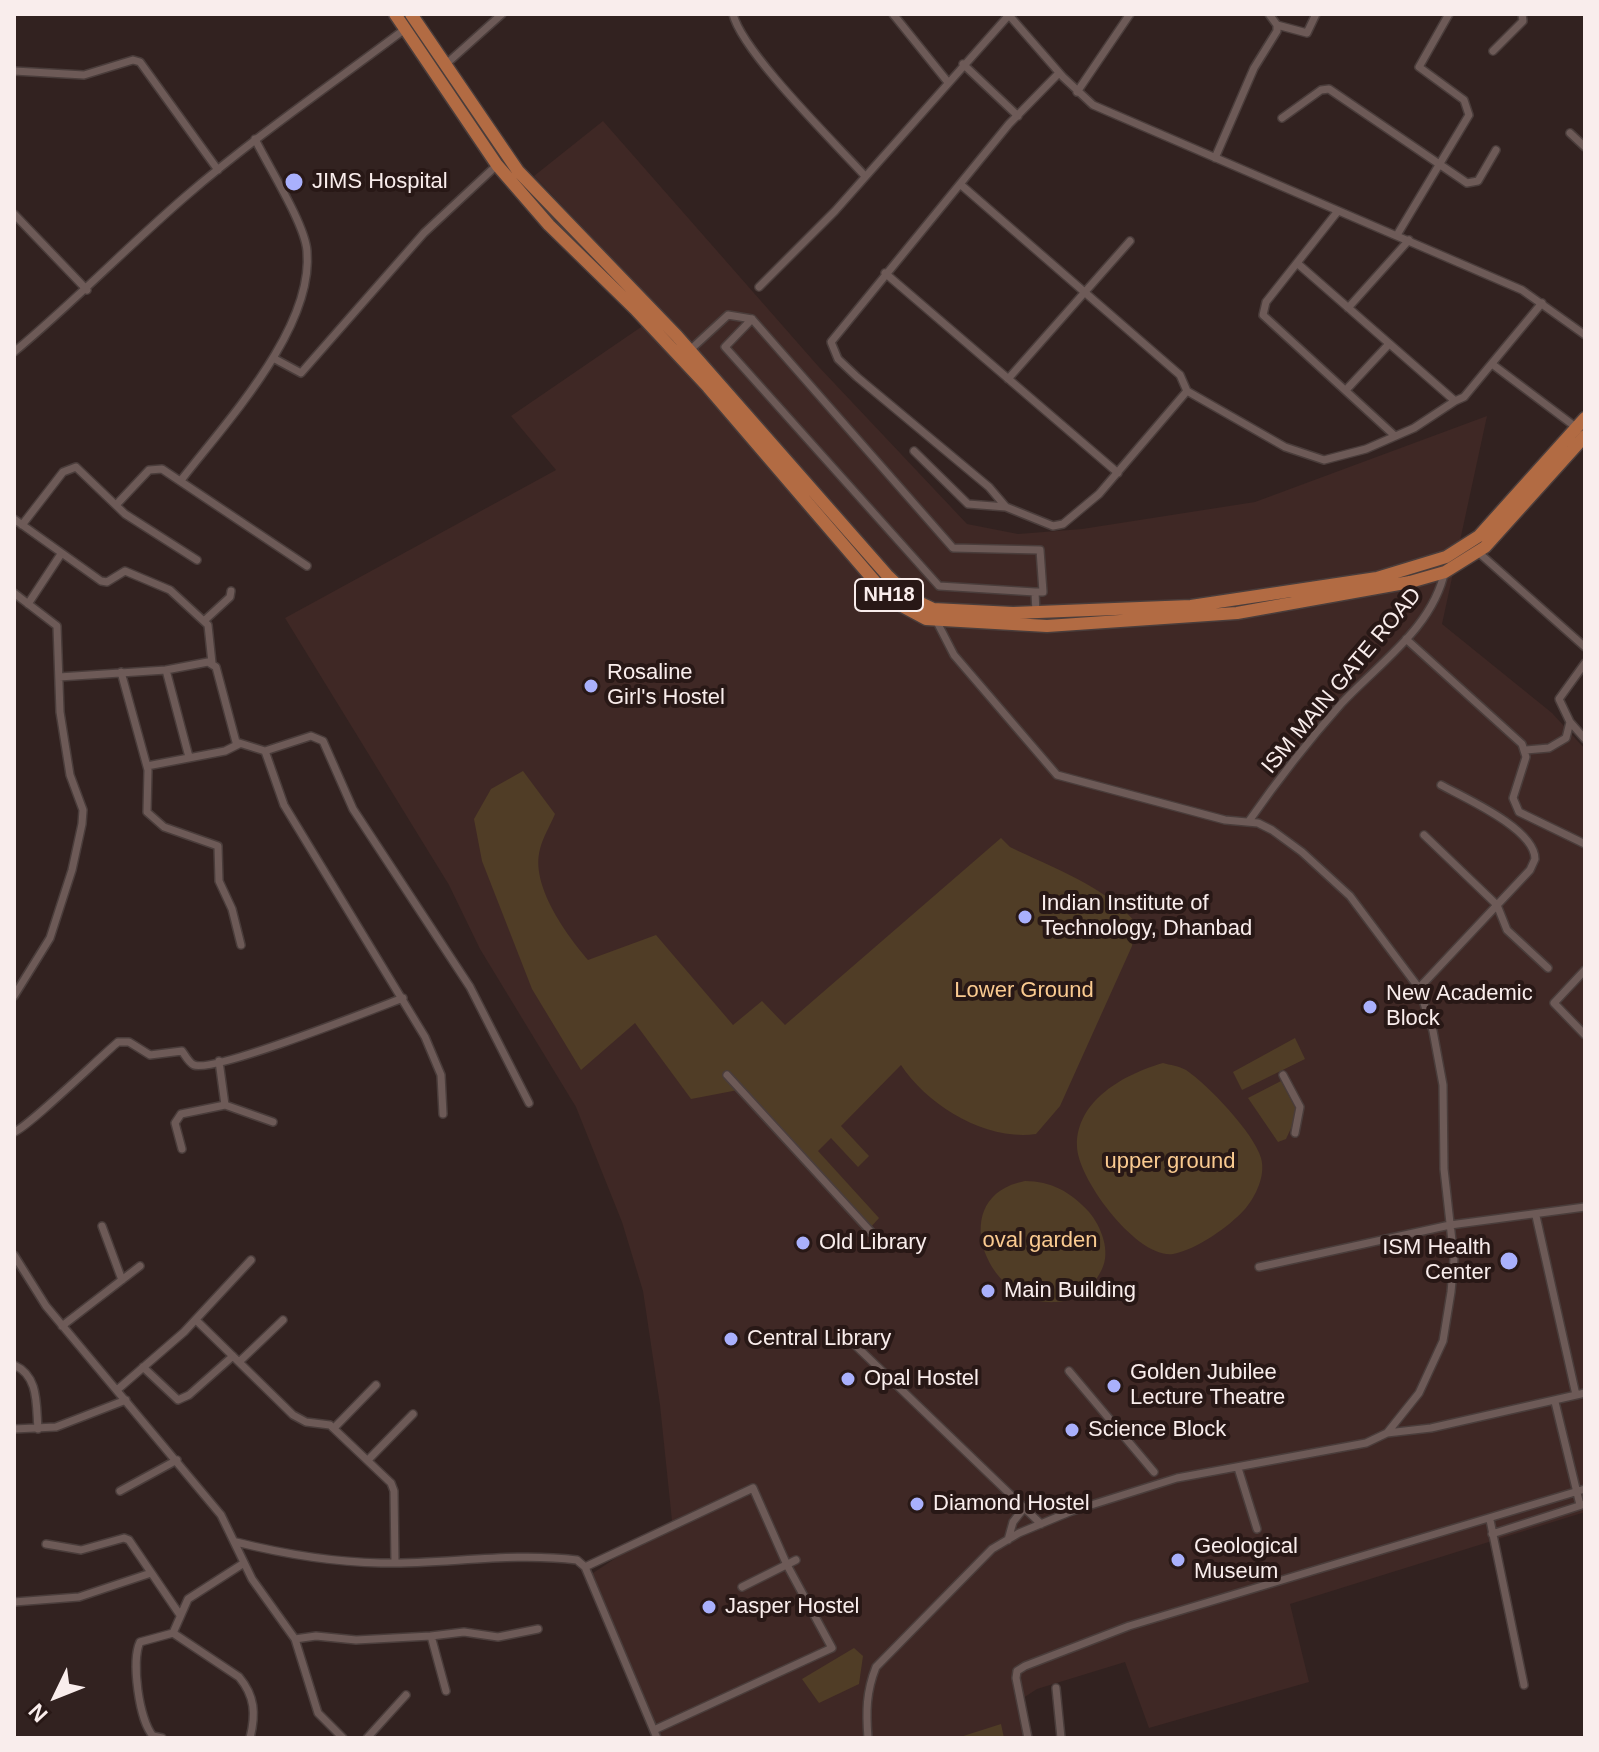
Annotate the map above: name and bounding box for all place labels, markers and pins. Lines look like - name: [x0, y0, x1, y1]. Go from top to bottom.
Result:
- place label: JIMS Hospital: [312, 169, 448, 195]
- marker: JIMS Hospital: [283, 171, 305, 193]
- place label: Rosaline Girl's Hostel: [607, 660, 725, 712]
- marker: Rosaline Girl's Hostel: [582, 677, 600, 695]
- place label: Indian Institute of Technology, Dhanbad: [1041, 891, 1252, 942]
- marker: Indian Institute of Technology, Dhanbad: [1016, 908, 1034, 926]
- place label: New Academic Block: [1386, 981, 1533, 1032]
- marker: New Academic Block: [1361, 998, 1379, 1016]
- place label: Old Library: [819, 1230, 927, 1256]
- marker: Old Library: [794, 1234, 812, 1252]
- place label: ISM Health Center: [1382, 1235, 1491, 1286]
- marker: ISM Health Center: [1498, 1250, 1520, 1272]
- place label: Main Building: [1004, 1278, 1136, 1304]
- marker: Main Building: [979, 1282, 997, 1300]
- place label: Central Library: [747, 1326, 891, 1352]
- marker: Central Library: [722, 1330, 740, 1348]
- place label: Golden Jubilee Lecture Theatre: [1130, 1360, 1285, 1412]
- place label: Opal Hostel: [864, 1366, 979, 1392]
- marker: Opal Hostel: [839, 1370, 857, 1388]
- marker: Golden Jubilee Lecture Theatre: [1105, 1377, 1123, 1395]
- place label: Science Block: [1088, 1417, 1226, 1443]
- marker: Science Block: [1063, 1421, 1081, 1439]
- place label: Diamond Hostel: [933, 1491, 1090, 1517]
- marker: Diamond Hostel: [908, 1495, 926, 1513]
- place label: Geological Museum: [1194, 1534, 1298, 1586]
- marker: Geological Museum: [1169, 1551, 1187, 1569]
- place label: Jasper Hostel: [725, 1594, 860, 1620]
- marker: Jasper Hostel: [700, 1598, 718, 1616]

